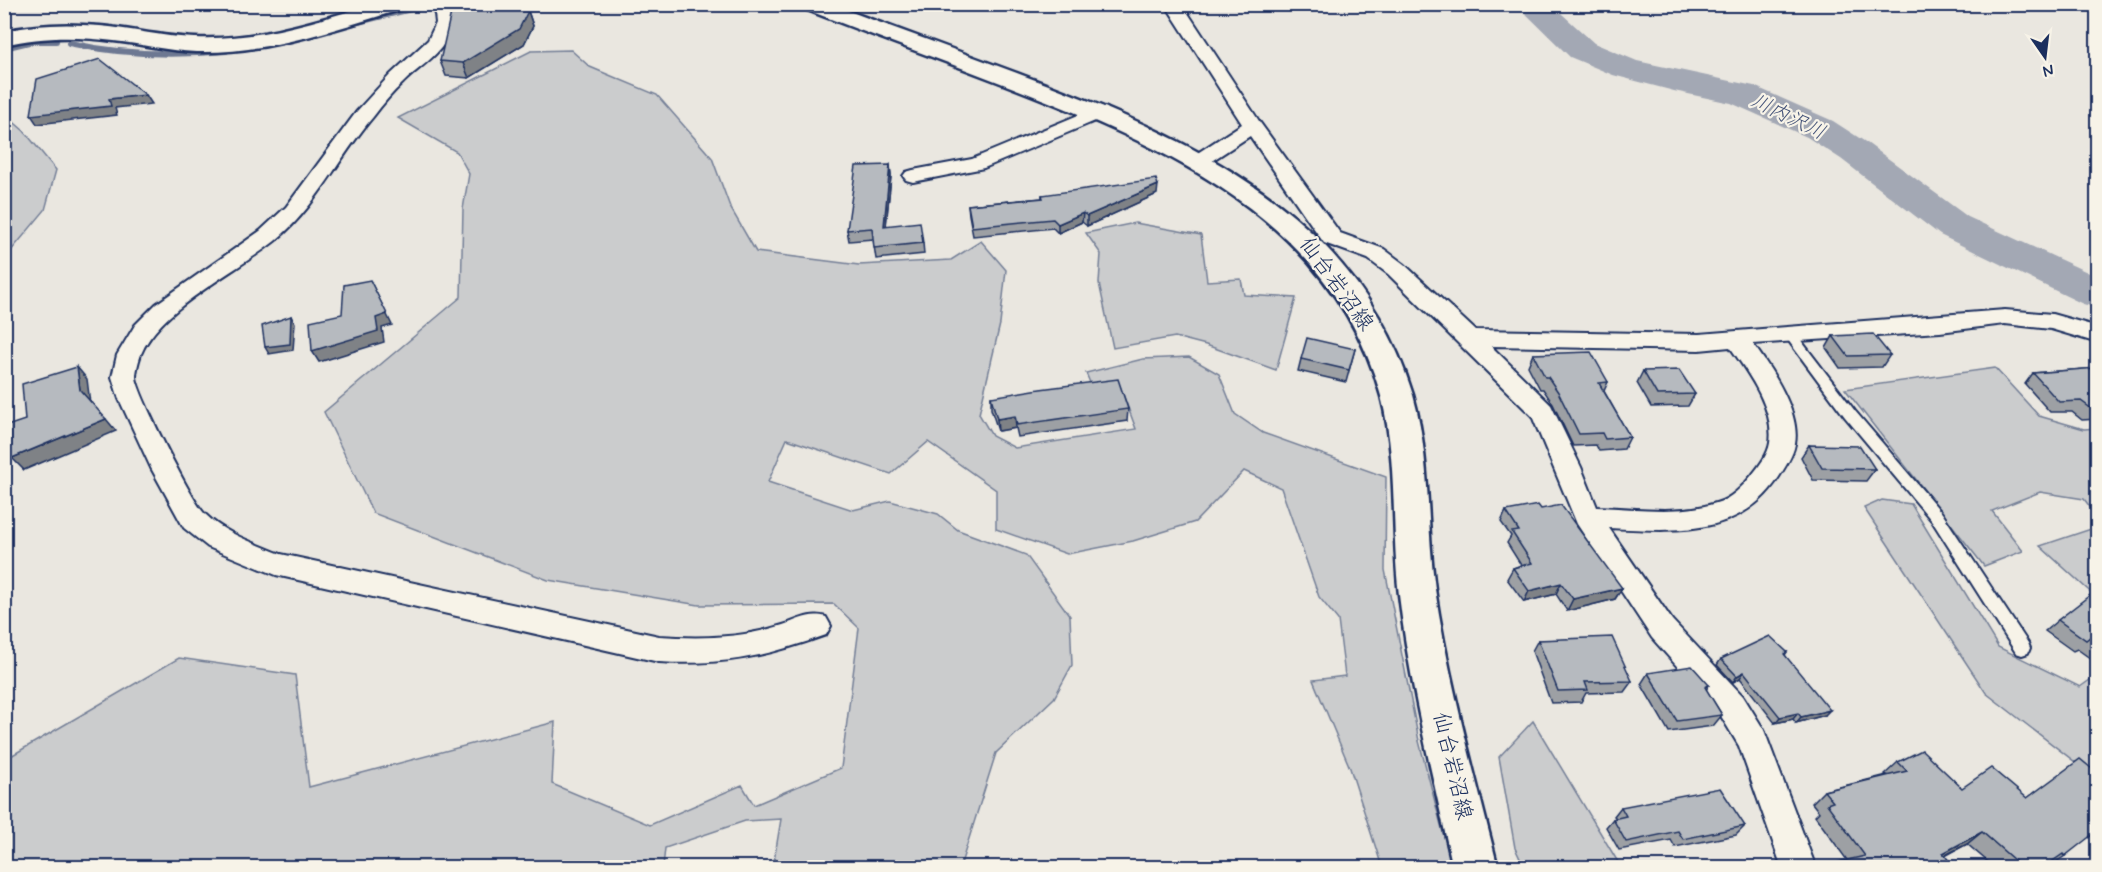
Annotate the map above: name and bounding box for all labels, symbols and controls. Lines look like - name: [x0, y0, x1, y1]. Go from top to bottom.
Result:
- north arrow: [2015, 27, 2075, 87]
- text: N: [2041, 59, 2056, 82]
- water label: 川内沢川: [1746, 87, 1830, 147]
- street label: 仙台岩沼線: [1292, 231, 1380, 337]
- street label: 仙台岩沼線: [1426, 709, 1478, 823]

